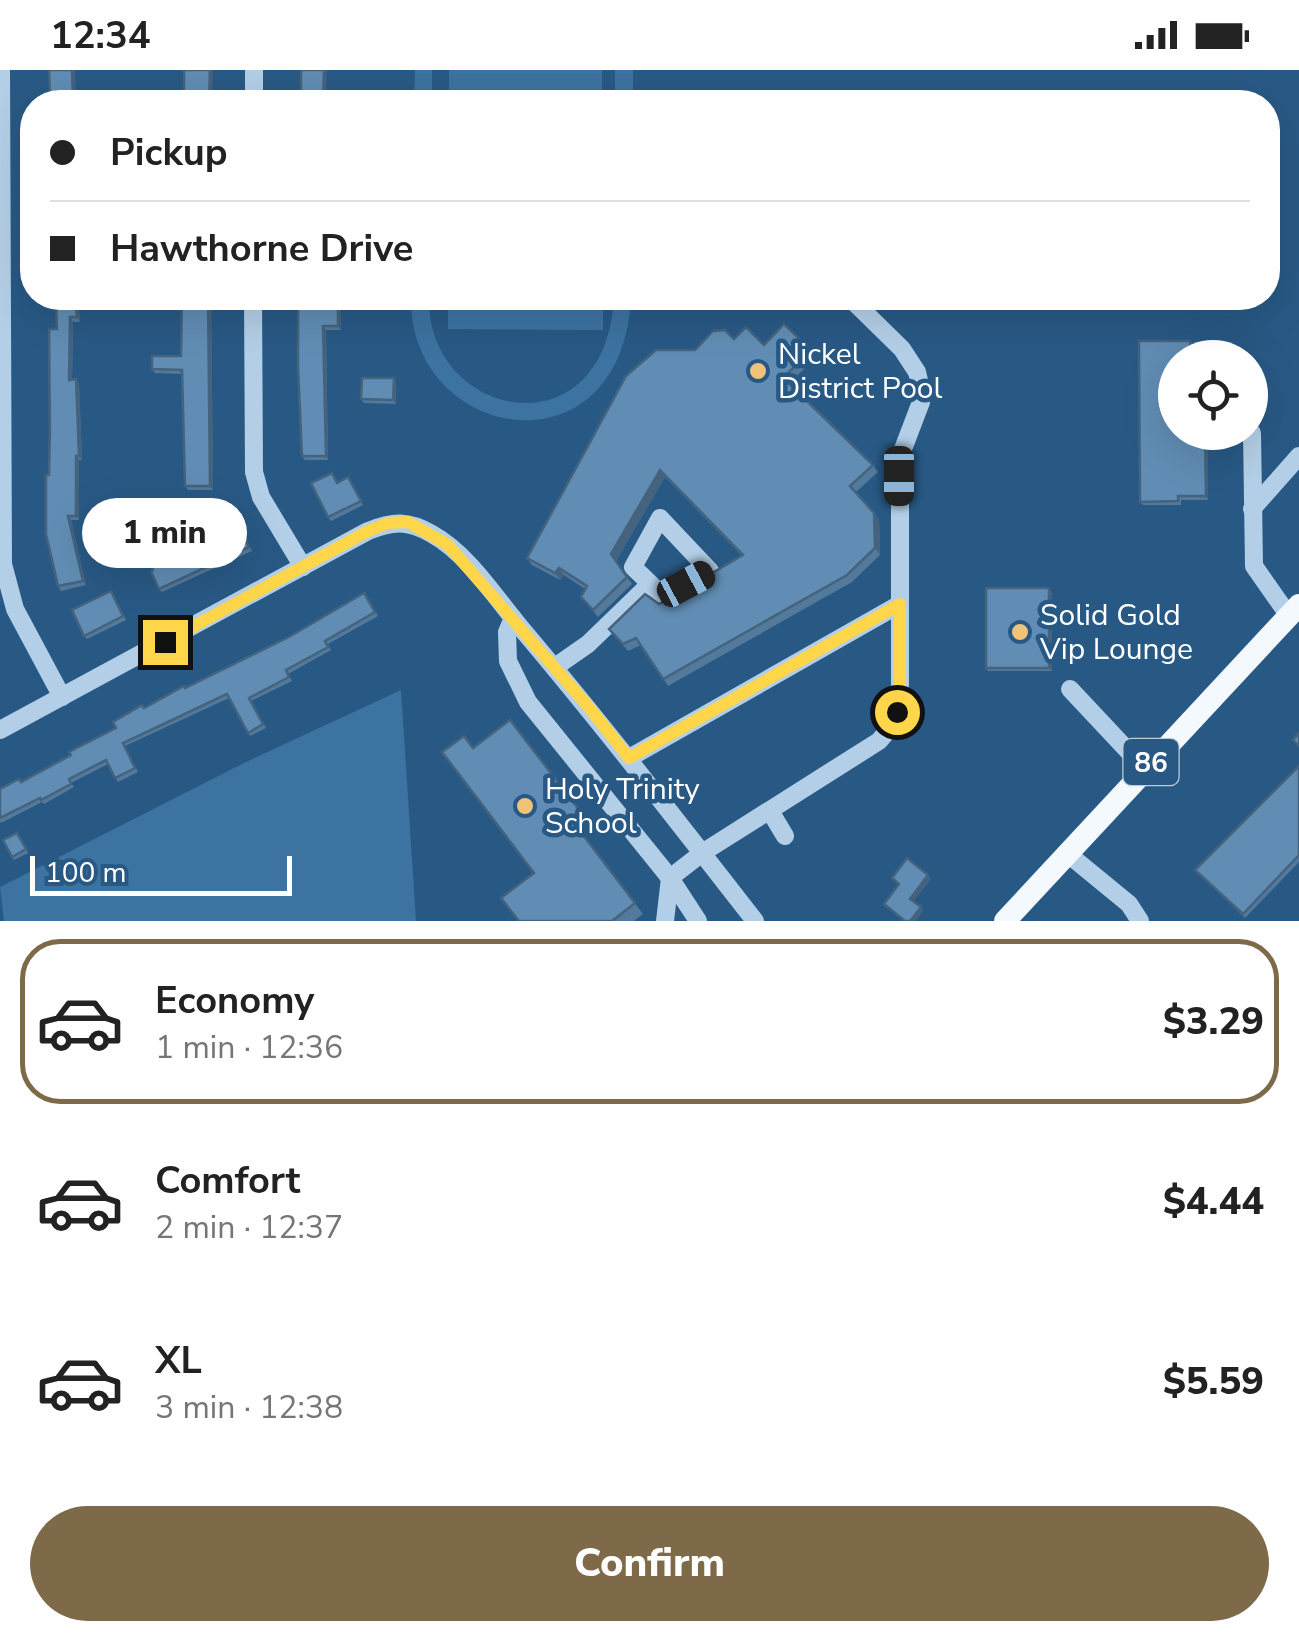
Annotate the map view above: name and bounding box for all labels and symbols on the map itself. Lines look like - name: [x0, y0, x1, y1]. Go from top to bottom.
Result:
- place label: Nickel District Pool: [778, 334, 942, 409]
- marker: Nickel District Pool: [747, 360, 769, 382]
- car: [884, 446, 914, 506]
- callout: 1 min: [82, 497, 248, 567]
- car: [652, 557, 720, 611]
- place label: Solid Gold Vip Lounge: [1039, 595, 1193, 670]
- route end: [143, 620, 188, 665]
- marker: Solid Gold Vip Lounge: [1009, 621, 1031, 643]
- route start: [875, 690, 920, 735]
- road number: 86: [1124, 739, 1178, 785]
- place label: Holy Trinity School: [545, 769, 700, 844]
- marker: Holy Trinity School: [514, 795, 536, 817]
- scale bar: [30, 851, 292, 896]

